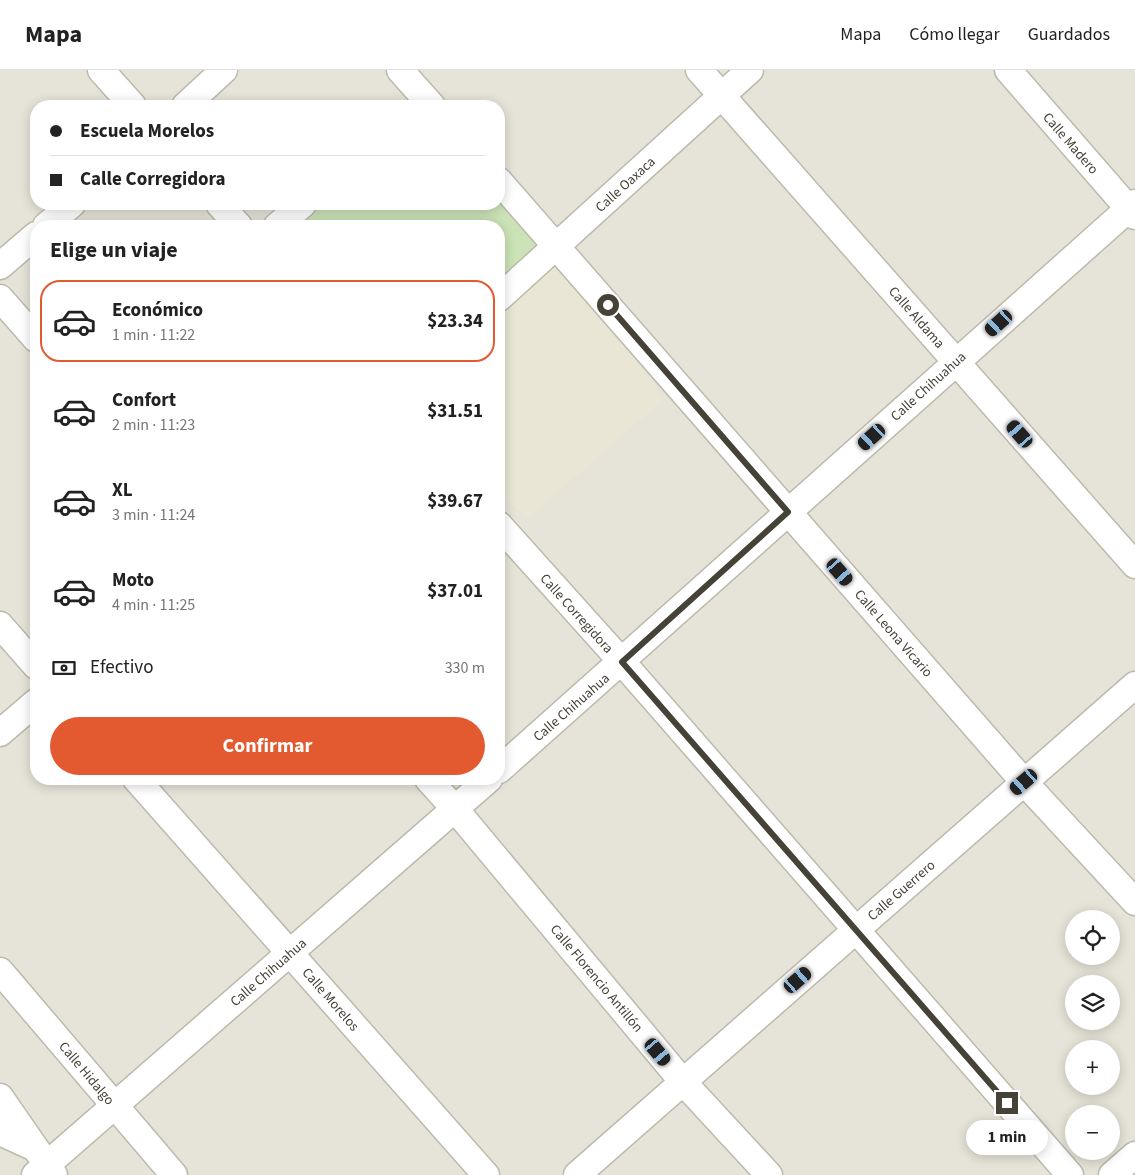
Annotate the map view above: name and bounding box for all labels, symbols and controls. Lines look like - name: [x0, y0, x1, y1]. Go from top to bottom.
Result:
- text: Mapa: [25, 17, 82, 52]
- text: Mapa: [840, 22, 881, 47]
- text: Cómo llegar: [909, 22, 1000, 47]
- text: Guardados: [1028, 22, 1110, 47]
- street label: Calle Madero: [1038, 108, 1103, 179]
- text: Escuela Morelos: [80, 118, 214, 145]
- street label: Calle Oaxaca: [591, 152, 660, 217]
- text: Calle Corregidora: [80, 166, 226, 193]
- text: Elige un viaje: [50, 234, 178, 266]
- street label: Calle Aldama: [884, 282, 949, 353]
- route start: [597, 294, 619, 316]
- text: Económico: [112, 297, 203, 324]
- icon: car: [52, 299, 97, 344]
- car: [982, 307, 1015, 339]
- text: $23.34: [427, 308, 483, 335]
- text: 1 min · 11:22: [112, 324, 195, 346]
- street label: Calle Chihuahua: [886, 347, 971, 426]
- text: Confort: [112, 387, 176, 414]
- icon: car: [52, 389, 97, 434]
- text: $31.51: [427, 398, 483, 425]
- text: 2 min · 11:23: [112, 414, 195, 436]
- car: [1004, 418, 1035, 450]
- car: [855, 421, 888, 453]
- text: XL: [112, 477, 133, 504]
- icon: car: [52, 479, 97, 524]
- text: $39.67: [427, 488, 483, 515]
- text: 3 min · 11:24: [112, 504, 195, 526]
- car: [824, 556, 855, 588]
- text: Moto: [112, 567, 154, 594]
- icon: car: [52, 569, 97, 614]
- street label: Calle Corregidora: [535, 569, 618, 658]
- text: $37.01: [427, 578, 483, 605]
- street label: Calle Leona Vicario: [849, 585, 937, 682]
- text: 4 min · 11:25: [112, 594, 195, 616]
- icon: cash: [50, 654, 78, 682]
- text: Efectivo: [90, 654, 153, 681]
- text: 330 m: [445, 657, 485, 679]
- street label: Calle Chihuahua: [529, 669, 614, 747]
- button: Confirmar: [50, 717, 485, 775]
- car: [1007, 766, 1040, 798]
- street label: Calle Guerrero: [863, 856, 940, 926]
- map controls: [1065, 910, 1120, 1160]
- button: locate: [1065, 910, 1120, 965]
- street label: Calle Florencio Antillón: [545, 920, 647, 1037]
- street label: Calle Chihuahua: [226, 934, 311, 1012]
- street label: Calle Morelos: [297, 964, 364, 1036]
- car: [781, 964, 814, 996]
- button: layers: [1065, 975, 1120, 1030]
- car: [642, 1036, 673, 1068]
- street label: Calle Hidalgo: [54, 1038, 119, 1110]
- button: +: [1065, 1040, 1120, 1095]
- route end: [996, 1092, 1018, 1114]
- button: −: [1065, 1105, 1120, 1160]
- callout: 1 min: [966, 1120, 1048, 1156]
- text: 1 min: [988, 1126, 1026, 1148]

